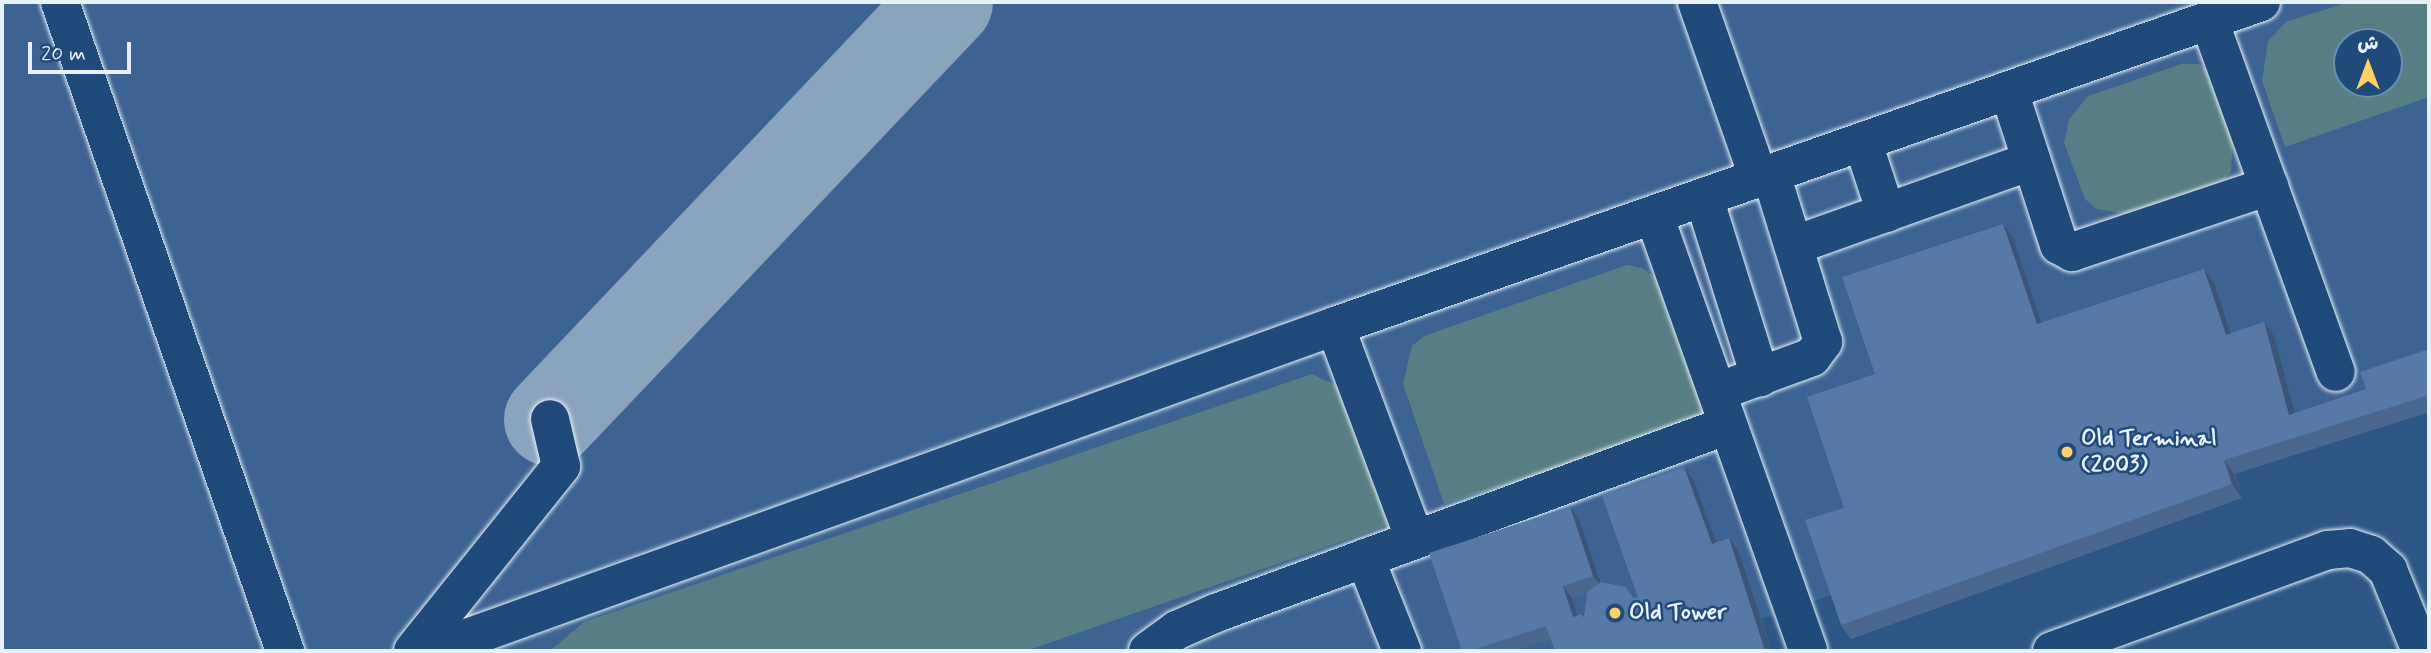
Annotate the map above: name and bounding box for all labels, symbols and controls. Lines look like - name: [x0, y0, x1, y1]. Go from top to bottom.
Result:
- scale bar: [32, 28, 135, 72]
- north arrow: [2333, 28, 2403, 98]
- text: ش: [2358, 31, 2378, 56]
- text: 20 m: [41, 40, 86, 68]
- place label: Old Terminal (2003): [2081, 425, 2211, 479]
- marker: Old Terminal (2003): [2059, 444, 2075, 460]
- place label: Old Tower: [1629, 599, 1725, 627]
- marker: Old Tower: [1607, 605, 1623, 621]

